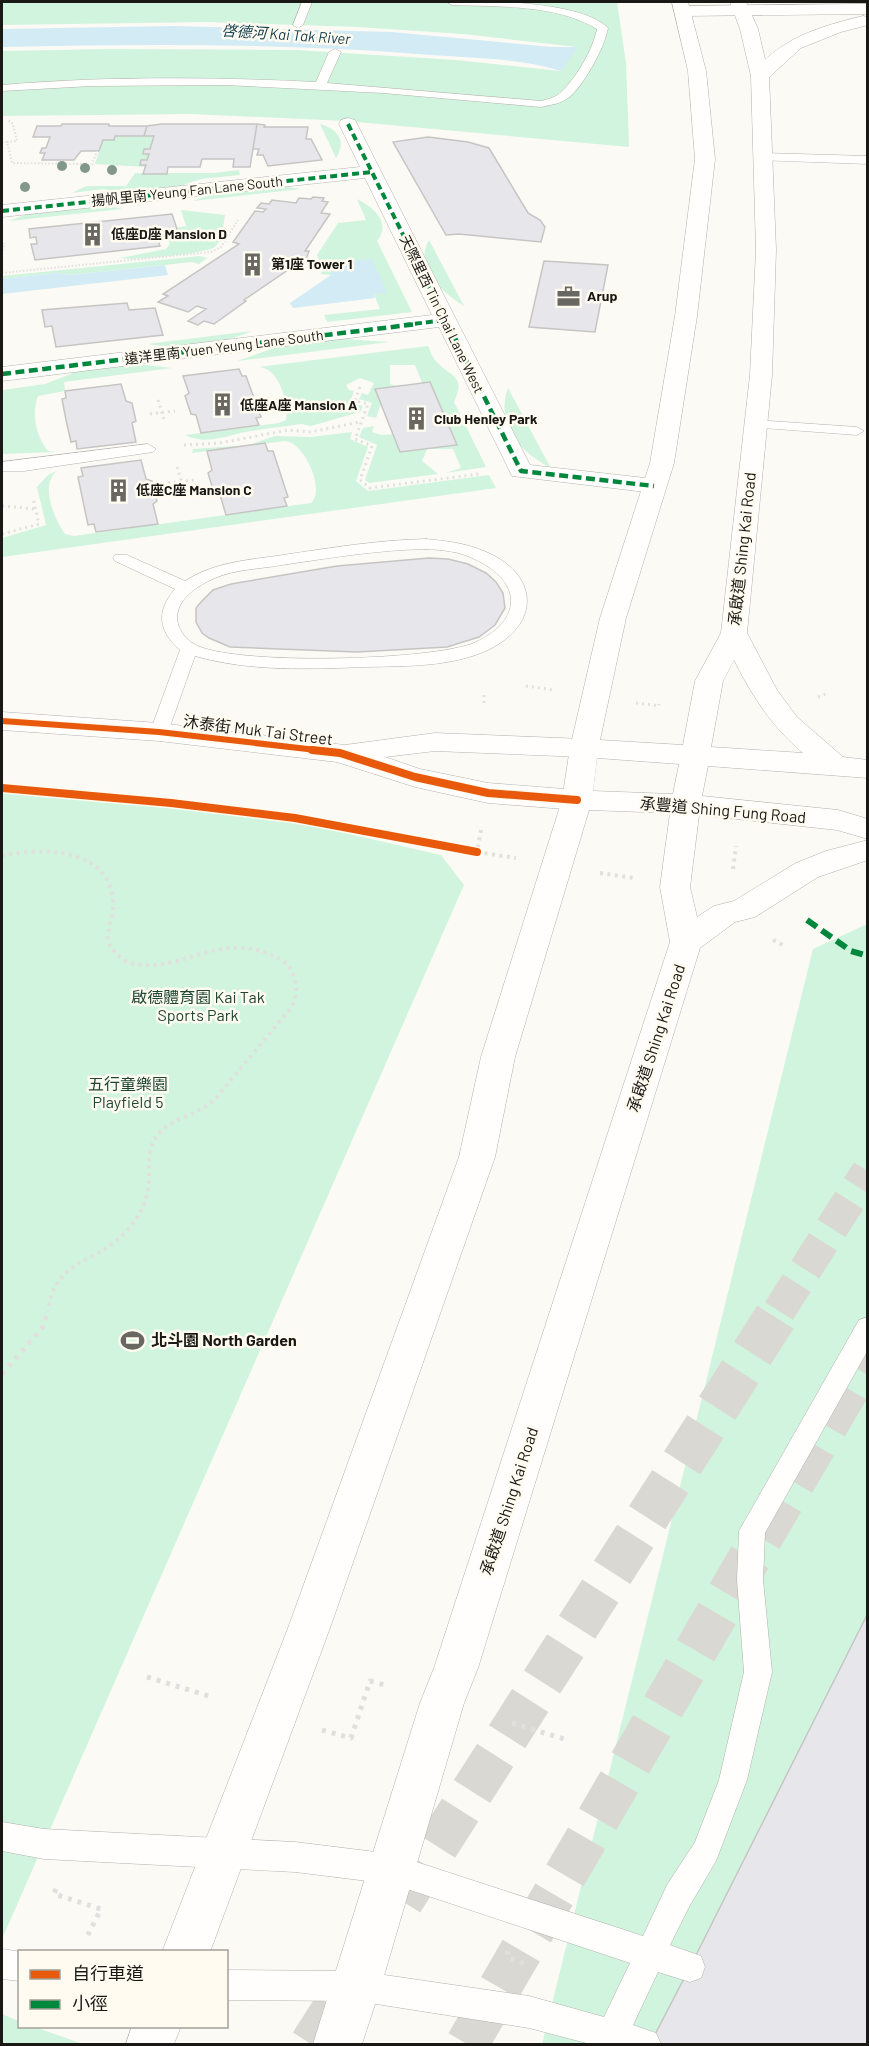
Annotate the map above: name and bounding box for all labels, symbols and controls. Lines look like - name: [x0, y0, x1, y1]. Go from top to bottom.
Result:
- water label: 啓德河 Kai Tak River: [221, 21, 352, 48]
- street label: 揚帆里南 Yeung Fan Lane South: [90, 172, 284, 209]
- building icon: 低座D座 Mansion D: [80, 221, 106, 247]
- place label: 低座D座 Mansion D: [111, 225, 227, 242]
- street label: 天際里西 Tin Chai Lane West: [397, 232, 488, 396]
- building icon: 第1座 Tower 1: [240, 251, 266, 277]
- place label: 第1座 Tower 1: [271, 255, 352, 272]
- office icon: Arup: [556, 283, 582, 309]
- place label: Arup: [587, 287, 617, 304]
- street label: 遠洋里南 Yuen Yeung Lane South: [124, 326, 324, 367]
- building icon: 低座A座 Mansion A: [209, 392, 235, 418]
- place label: 低座A座 Mansion A: [240, 396, 358, 413]
- building icon: Club Henley Park: [403, 406, 429, 432]
- place label: Club Henley Park: [434, 410, 538, 427]
- street label: 承啟道 Shing Kai Road: [724, 471, 759, 627]
- building icon: 低座C座 Mansion C: [105, 477, 131, 503]
- place label: 低座C座 Mansion C: [136, 481, 252, 498]
- street label: 沐泰街 Muk Tai Street: [182, 711, 334, 748]
- street label: 承豐道 Shing Fung Road: [639, 793, 807, 826]
- street label: 承啟道 Shing Kai Road: [623, 962, 688, 1114]
- park label: 啟德體育園 Kai Tak Sports Park: [131, 987, 265, 1024]
- park label: 五行童樂園 Playfield 5: [88, 1074, 168, 1111]
- sports icon: 北斗園 North Garden: [120, 1327, 146, 1353]
- place label: 北斗園 North Garden: [151, 1330, 297, 1349]
- street label: 承啟道 Shing Kai Road: [476, 1425, 541, 1577]
- legend: [18, 1950, 228, 2028]
- text: 自行車道: [72, 1962, 144, 1984]
- text: 小徑: [72, 1992, 108, 2014]

